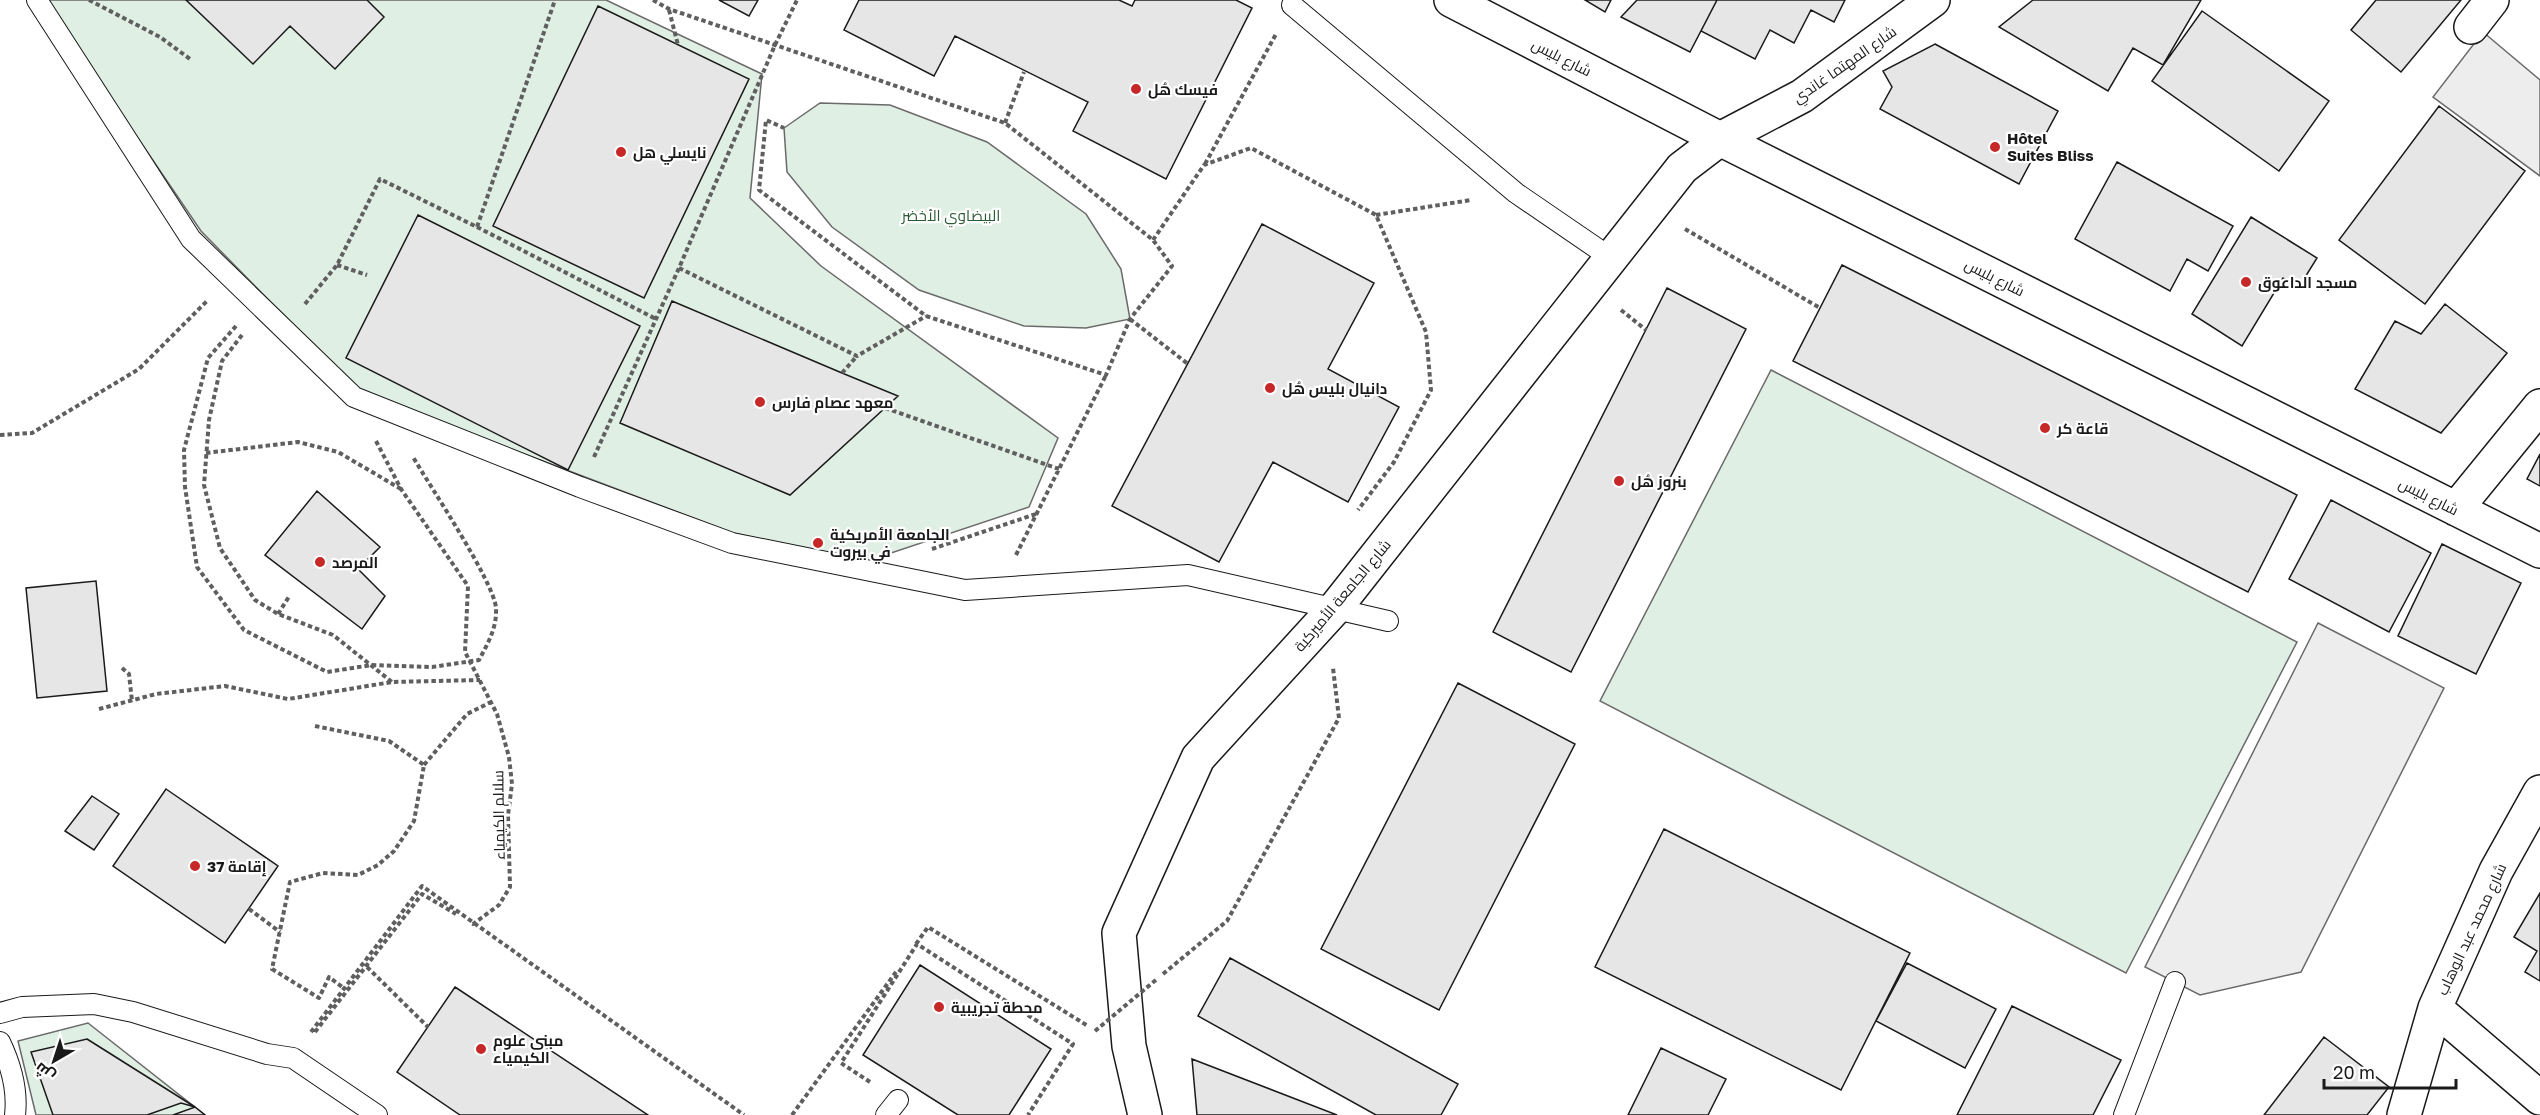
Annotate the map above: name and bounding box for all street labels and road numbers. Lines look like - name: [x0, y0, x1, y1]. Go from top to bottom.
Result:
- street label: شارع المهتما غاندي: [1789, 22, 1902, 110]
- street label: شارع بليس: [1528, 34, 1595, 82]
- street label: شارع بليس: [1961, 254, 2028, 302]
- street label: شارع بليس: [2395, 473, 2462, 521]
- street label: شارع الجامعة الأميركية: [1290, 535, 1396, 657]
- street label: سلالم الكيمياء: [488, 770, 510, 860]
- street label: شارع محمد عبد الوهاب: [2433, 860, 2512, 999]

